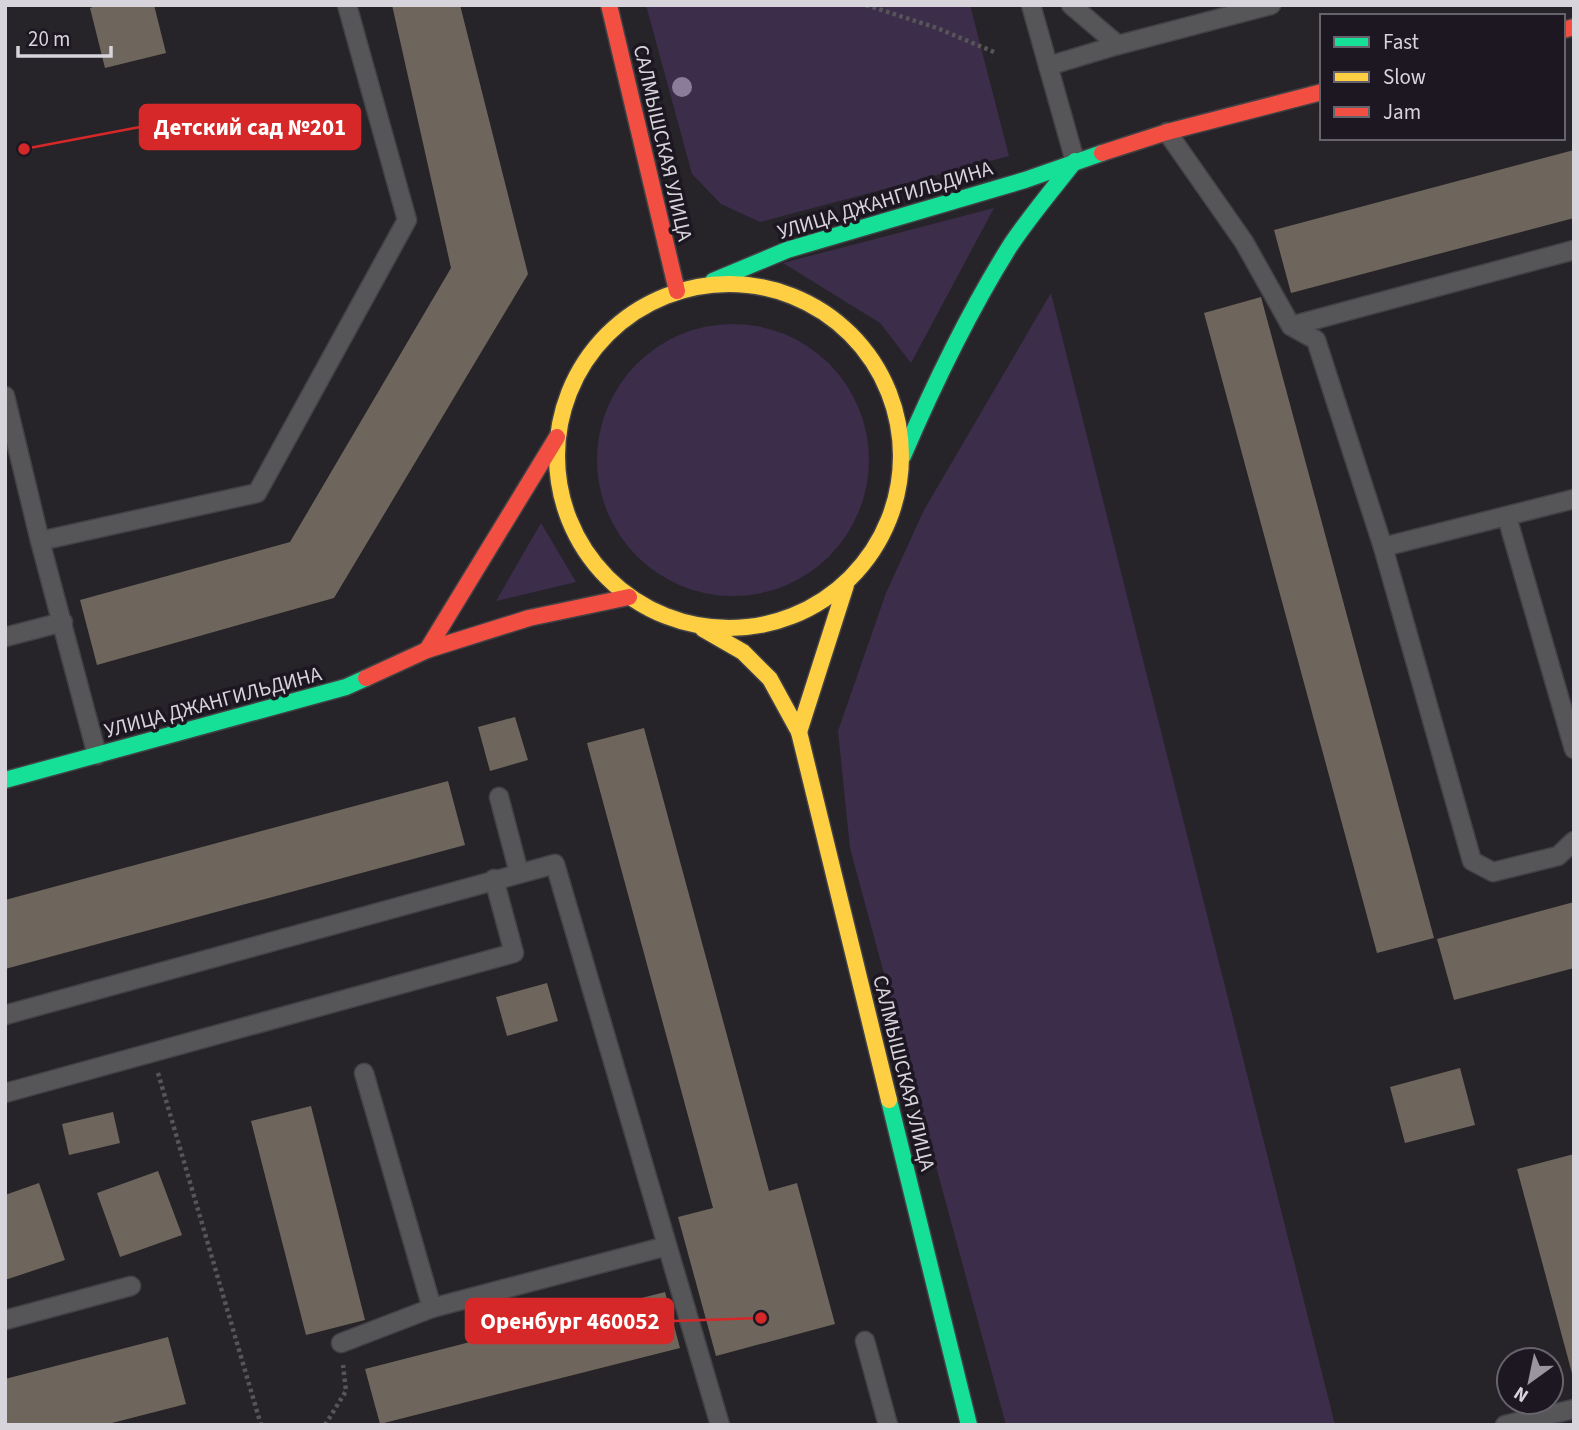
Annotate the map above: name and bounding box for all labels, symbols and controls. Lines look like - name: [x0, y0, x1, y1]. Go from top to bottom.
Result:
- scale bar: [18, 14, 110, 58]
- legend: [1320, 14, 1565, 140]
- text: 20 m: [28, 24, 70, 54]
- text: Fast: [1383, 27, 1419, 57]
- street label: САЛМЫШСКАЯ УЛИЦА: [626, 42, 700, 245]
- text: Slow: [1383, 62, 1426, 92]
- text: Jam: [1383, 97, 1421, 127]
- callout: Детский сад №201: [140, 105, 360, 149]
- text: Детский сад №201: [154, 111, 346, 144]
- street label: УЛИЦА ДЖАНГИЛЬДИНА: [774, 153, 997, 247]
- street label: УЛИЦА ДЖАНГИЛЬДИНА: [101, 658, 325, 745]
- street label: САЛМЫШСКАЯ УЛИЦА: [865, 972, 943, 1175]
- callout: Оренбург 460052: [466, 1299, 673, 1343]
- text: Оренбург 460052: [480, 1305, 660, 1338]
- north arrow: [1495, 1346, 1565, 1416]
- text: N: [1509, 1379, 1534, 1409]

